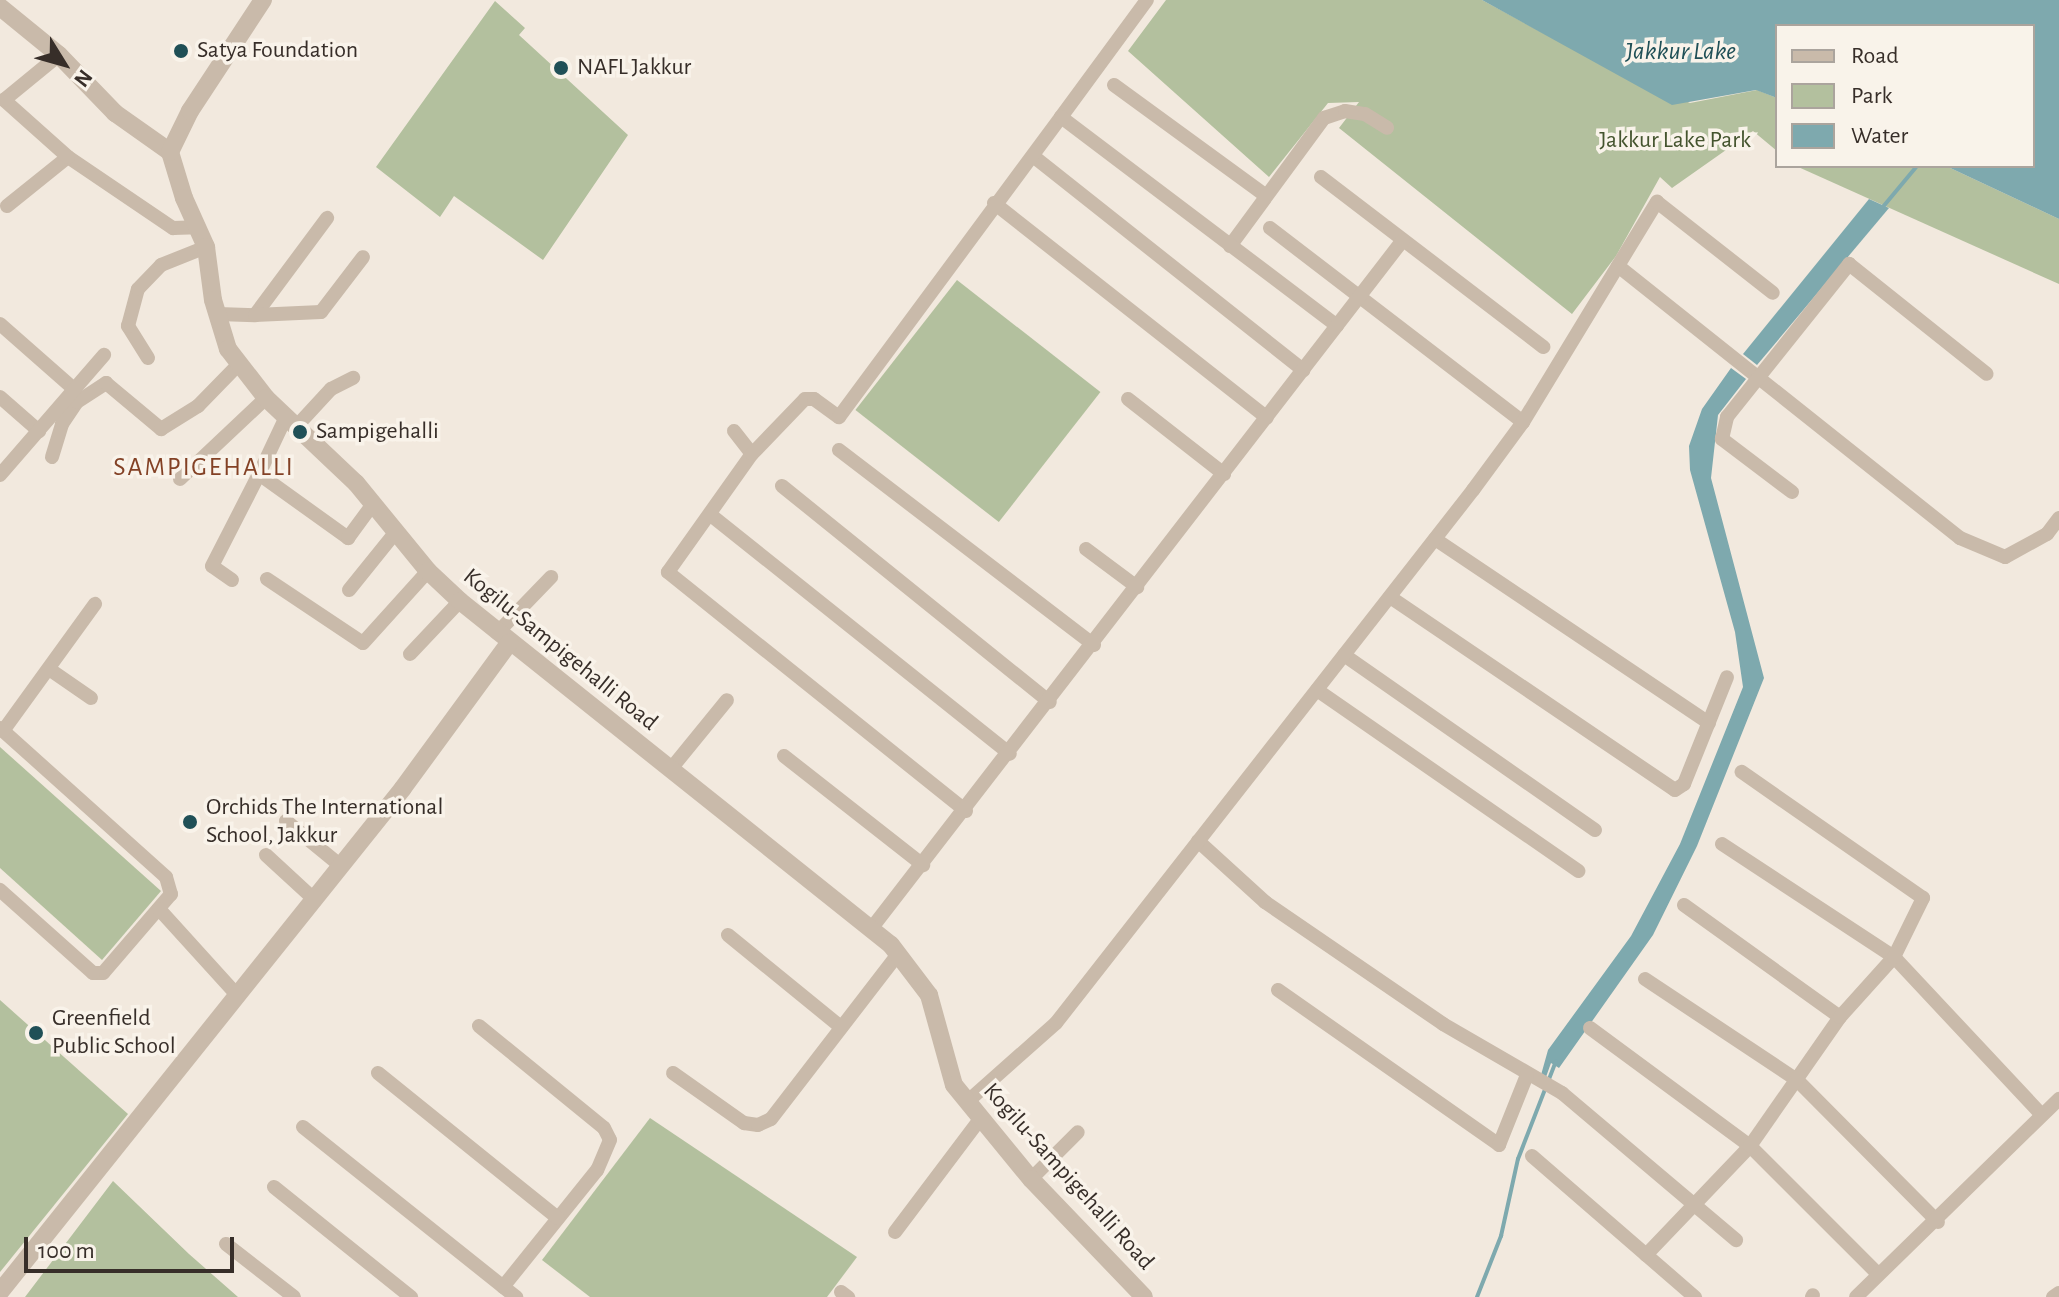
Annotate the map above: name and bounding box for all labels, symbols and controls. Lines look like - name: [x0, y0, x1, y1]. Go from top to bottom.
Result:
- north arrow: [24, 24, 104, 104]
- legend: [1775, 24, 2035, 168]
- water label: Jakkur Lake: [1626, 36, 1736, 68]
- place label: Satya Foundation: [197, 37, 358, 65]
- marker: Satya Foundation: [172, 42, 190, 60]
- text: Road: [1851, 44, 1899, 68]
- place label: NAFL Jakkur: [577, 54, 691, 82]
- marker: NAFL Jakkur: [552, 59, 570, 77]
- text: N: [70, 66, 97, 91]
- text: Park: [1851, 84, 1892, 108]
- text: Water: [1851, 124, 1908, 148]
- park label: Jakkur Lake Park: [1599, 127, 1751, 155]
- place label: Sampigehalli: [316, 418, 439, 446]
- marker: Sampigehalli: [291, 423, 309, 441]
- district label: SAMPIGEHALLI: [113, 452, 295, 484]
- street label: Kogilu-Sampigehalli Road: [457, 563, 663, 737]
- place label: Orchids The International School, Jakkur: [206, 794, 443, 850]
- marker: Orchids The International School, Jakkur: [181, 813, 199, 831]
- place label: Greenfield Public School: [52, 1005, 176, 1061]
- marker: Greenfield Public School: [27, 1024, 45, 1042]
- street label: Kogilu-Sampigehalli Road: [976, 1077, 1160, 1277]
- scale bar: [28, 1221, 238, 1271]
- text: 100 m: [38, 1239, 95, 1263]

